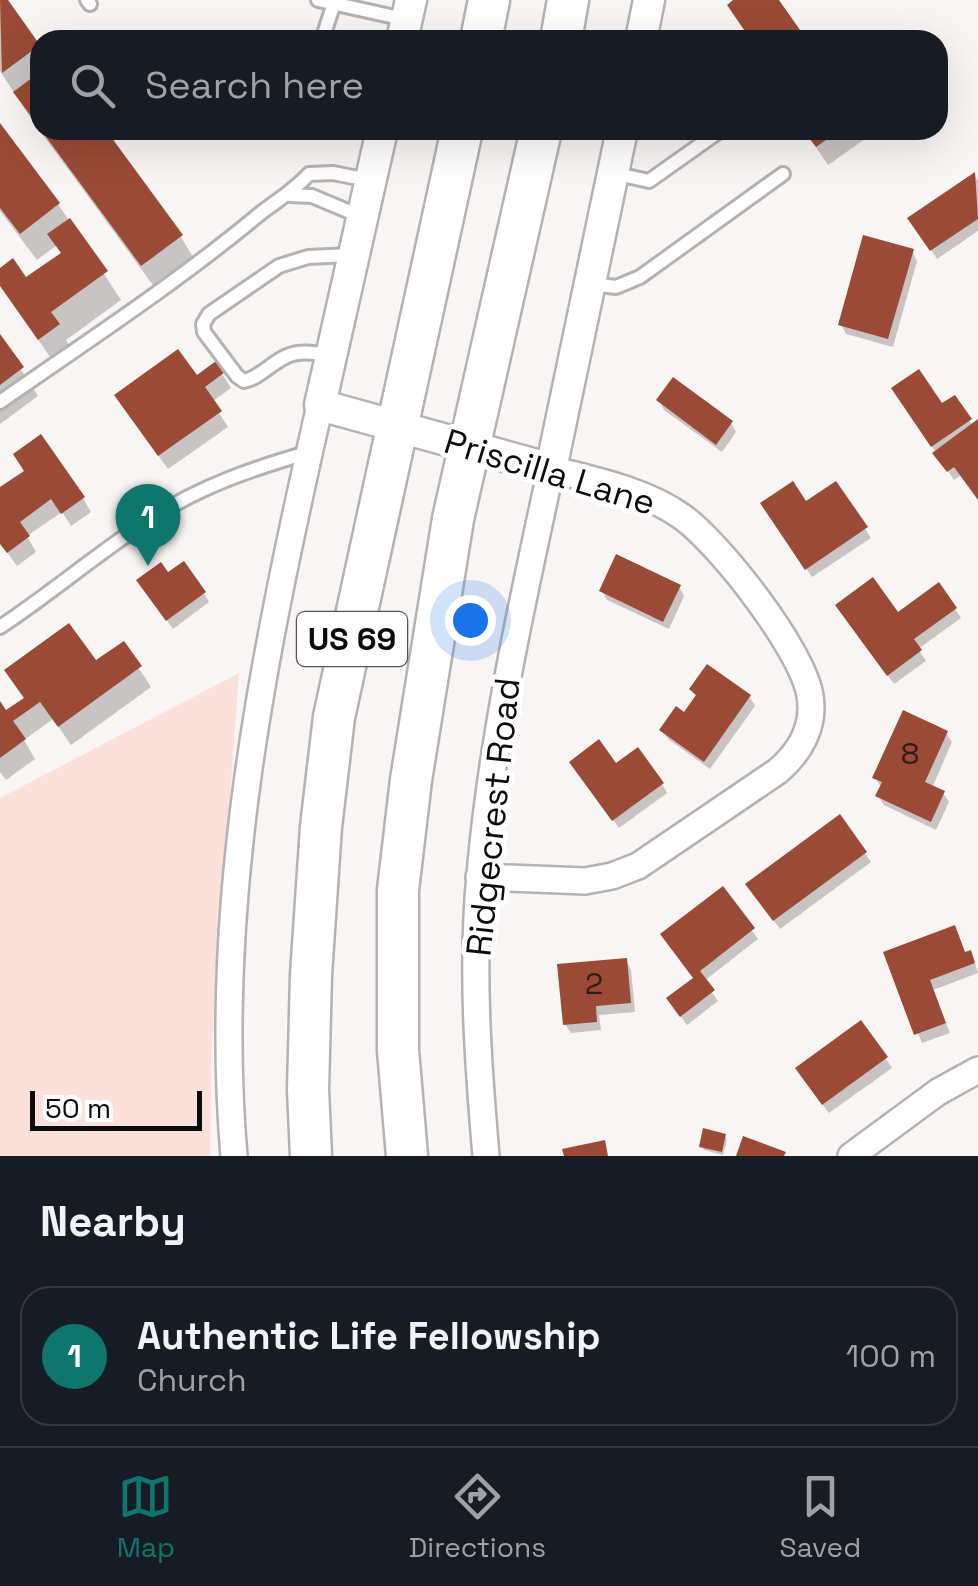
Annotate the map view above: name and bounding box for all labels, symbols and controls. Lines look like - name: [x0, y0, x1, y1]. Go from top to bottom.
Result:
- search box: [30, 30, 948, 140]
- icon: search: [65, 58, 120, 113]
- text: Search here: [145, 61, 364, 109]
- street label: Priscilla Lane: [439, 419, 661, 525]
- pin: 1: [116, 484, 180, 566]
- your location: [445, 595, 496, 646]
- road number: US 69: [297, 612, 407, 666]
- street label: Ridgecrest Road: [457, 676, 529, 958]
- house number: 8: [901, 734, 919, 773]
- house number: 2: [585, 964, 603, 1003]
- scale bar: [30, 1086, 202, 1130]
- text: 50 m: [45, 1090, 111, 1126]
- text: Nearby: [40, 1195, 186, 1248]
- text: Authentic Life Fellowship: [137, 1312, 601, 1360]
- text: 1: [67, 1336, 82, 1376]
- text: 100 m: [846, 1336, 936, 1376]
- text: Church: [137, 1360, 247, 1400]
- tab: Map: [117, 1469, 175, 1565]
- tab: Directions: [409, 1469, 546, 1565]
- tab: Saved: [780, 1469, 861, 1565]

